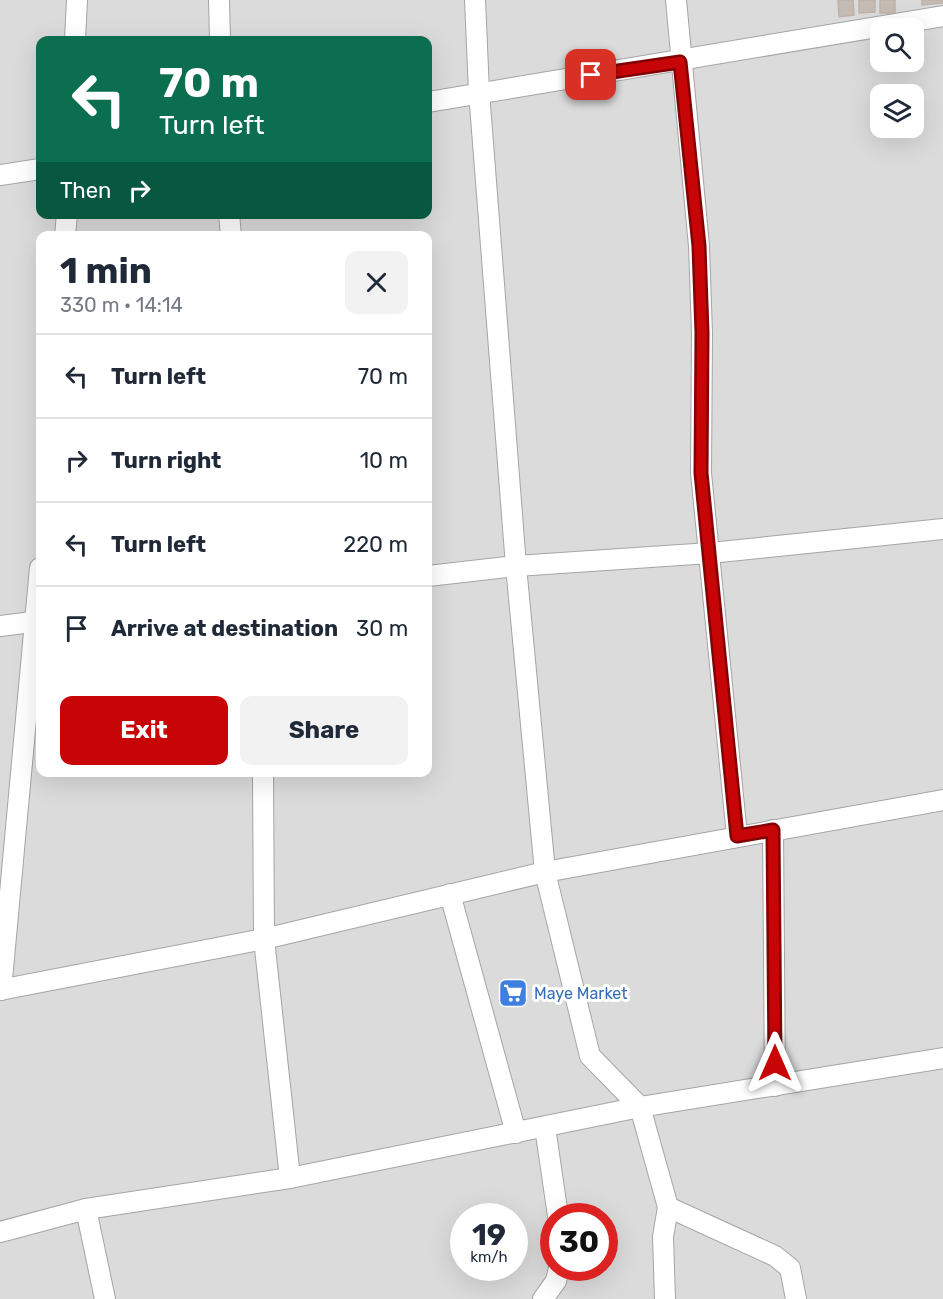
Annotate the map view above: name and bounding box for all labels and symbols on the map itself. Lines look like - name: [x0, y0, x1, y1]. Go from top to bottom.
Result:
- pin: [565, 49, 616, 100]
- supermarket icon: Maye Market: [497, 977, 529, 1009]
- place label: Maye Market: [534, 984, 627, 1003]
- position arrow: [743, 1031, 807, 1095]
- speed limit sign: 30: [540, 1203, 618, 1281]

